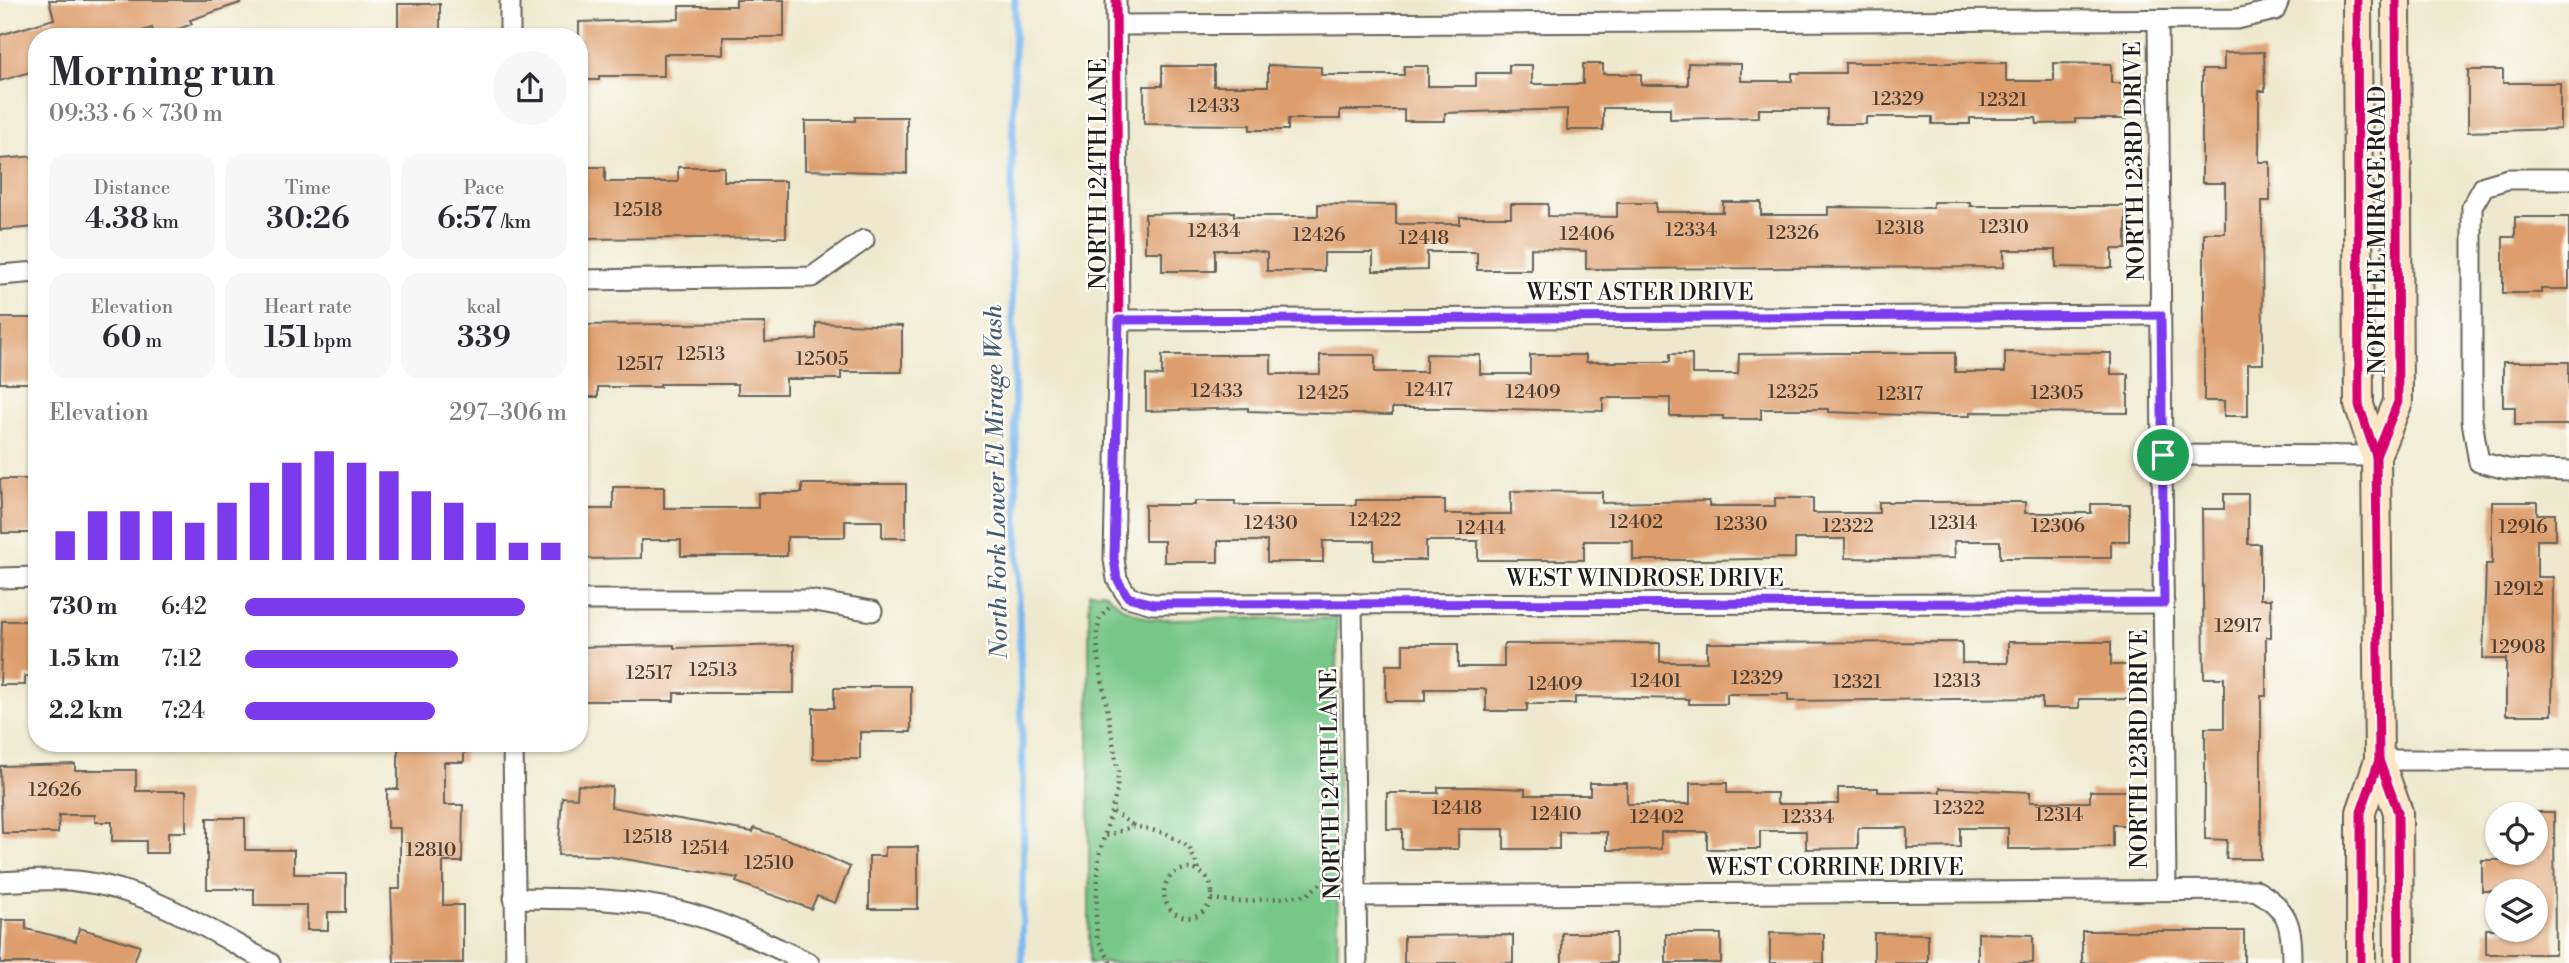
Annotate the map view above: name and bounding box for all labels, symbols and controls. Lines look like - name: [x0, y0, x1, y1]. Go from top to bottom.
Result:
- street label: NORTH 123RD DRIVE: [2119, 41, 2151, 281]
- text: Morning run: [49, 50, 275, 97]
- button: share: [493, 51, 567, 125]
- street label: NORTH 124TH LANE: [1085, 58, 1113, 290]
- street label: NORTH EL MIRAGE ROAD: [2364, 86, 2392, 374]
- house number: 12329: [1872, 87, 1924, 111]
- house number: 12321: [1978, 88, 2028, 112]
- house number: 12433: [1188, 94, 1240, 118]
- text: 09:33 · 6 × 730 m: [49, 100, 223, 128]
- text: Distance: [94, 176, 170, 200]
- text: Time: [285, 176, 331, 200]
- text: Pace: [464, 176, 504, 200]
- house number: 12518: [613, 198, 663, 222]
- text: 4.38: [85, 200, 149, 238]
- text: 30:26: [266, 200, 350, 238]
- text: 6:57: [437, 200, 497, 238]
- text: km: [149, 210, 179, 234]
- text: /km: [497, 210, 531, 234]
- house number: 12310: [1979, 215, 2029, 239]
- house number: 12318: [1876, 216, 1924, 240]
- house number: 12334: [1665, 218, 1717, 242]
- house number: 12434: [1188, 219, 1240, 243]
- house number: 12326: [1767, 221, 1819, 245]
- house number: 12406: [1560, 222, 1614, 246]
- house number: 12426: [1292, 223, 1346, 247]
- house number: 12418: [1399, 226, 1449, 250]
- street label: WEST ASTER DRIVE: [1525, 279, 1754, 307]
- text: Elevation: [91, 295, 173, 319]
- text: Heart rate: [264, 295, 352, 319]
- text: kcal: [467, 295, 501, 319]
- water label: North Fork Lower El Mirage Wash: [979, 304, 1015, 660]
- text: 60: [102, 319, 142, 357]
- text: 151: [264, 319, 310, 357]
- text: 339: [457, 319, 511, 357]
- text: m: [142, 329, 162, 353]
- text: bpm: [310, 329, 352, 353]
- house number: 12513: [677, 342, 725, 366]
- house number: 12505: [796, 347, 848, 371]
- house number: 12517: [617, 352, 664, 376]
- house number: 12417: [1405, 378, 1453, 402]
- house number: 12433: [1191, 379, 1243, 403]
- house number: 12409: [1506, 380, 1560, 404]
- house number: 12325: [1767, 380, 1819, 404]
- house number: 12425: [1297, 381, 1349, 405]
- house number: 12305: [2031, 381, 2083, 405]
- house number: 12317: [1877, 382, 1924, 406]
- text: Elevation: [49, 399, 149, 427]
- text: 297–306 m: [449, 399, 567, 427]
- pin: [2133, 425, 2193, 485]
- icon: arrive: [2144, 436, 2182, 474]
- house number: 12422: [1349, 508, 1401, 532]
- house number: 12402: [1609, 510, 1663, 534]
- house number: 12430: [1244, 511, 1298, 535]
- house number: 12314: [1929, 511, 1977, 535]
- house number: 12330: [1715, 512, 1767, 536]
- house number: 12322: [1822, 514, 1874, 538]
- house number: 12306: [2031, 514, 2085, 538]
- house number: 12916: [2498, 515, 2548, 539]
- house number: 12414: [1456, 516, 1506, 540]
- street label: WEST WINDROSE DRIVE: [1505, 565, 1784, 593]
- house number: 12912: [2494, 577, 2544, 601]
- text: 730 m: [49, 593, 117, 621]
- text: 6:42: [161, 593, 207, 621]
- house number: 12917: [2214, 614, 2262, 638]
- street label: NORTH 123RD DRIVE: [2126, 629, 2154, 869]
- house number: 12908: [2490, 635, 2546, 659]
- text: 1.5 km: [49, 645, 120, 673]
- text: 7:12: [161, 645, 202, 673]
- house number: 12513: [689, 658, 737, 682]
- house number: 12517: [626, 661, 673, 685]
- house number: 12329: [1731, 666, 1783, 690]
- street label: NORTH 124TH LANE: [1315, 668, 1347, 900]
- house number: 12401: [1630, 669, 1682, 693]
- house number: 12313: [1933, 669, 1981, 693]
- house number: 12321: [1832, 670, 1882, 694]
- house number: 12409: [1528, 672, 1582, 696]
- text: 2.2 km: [49, 697, 123, 725]
- text: 7:24: [161, 697, 205, 725]
- house number: 12626: [28, 778, 82, 802]
- house number: 12418: [1432, 796, 1482, 820]
- house number: 12322: [1933, 796, 1985, 820]
- house number: 12410: [1530, 802, 1582, 826]
- map controls: [2485, 802, 2548, 942]
- button: locate: [2485, 802, 2548, 865]
- house number: 12314: [2035, 803, 2083, 827]
- house number: 12402: [1630, 805, 1684, 829]
- house number: 12334: [1782, 805, 1834, 829]
- house number: 12518: [623, 825, 673, 849]
- house number: 12514: [681, 836, 729, 860]
- house number: 12810: [406, 838, 456, 862]
- house number: 12510: [744, 851, 794, 875]
- street label: WEST CORRINE DRIVE: [1705, 854, 1964, 882]
- button: layers: [2485, 879, 2548, 942]

